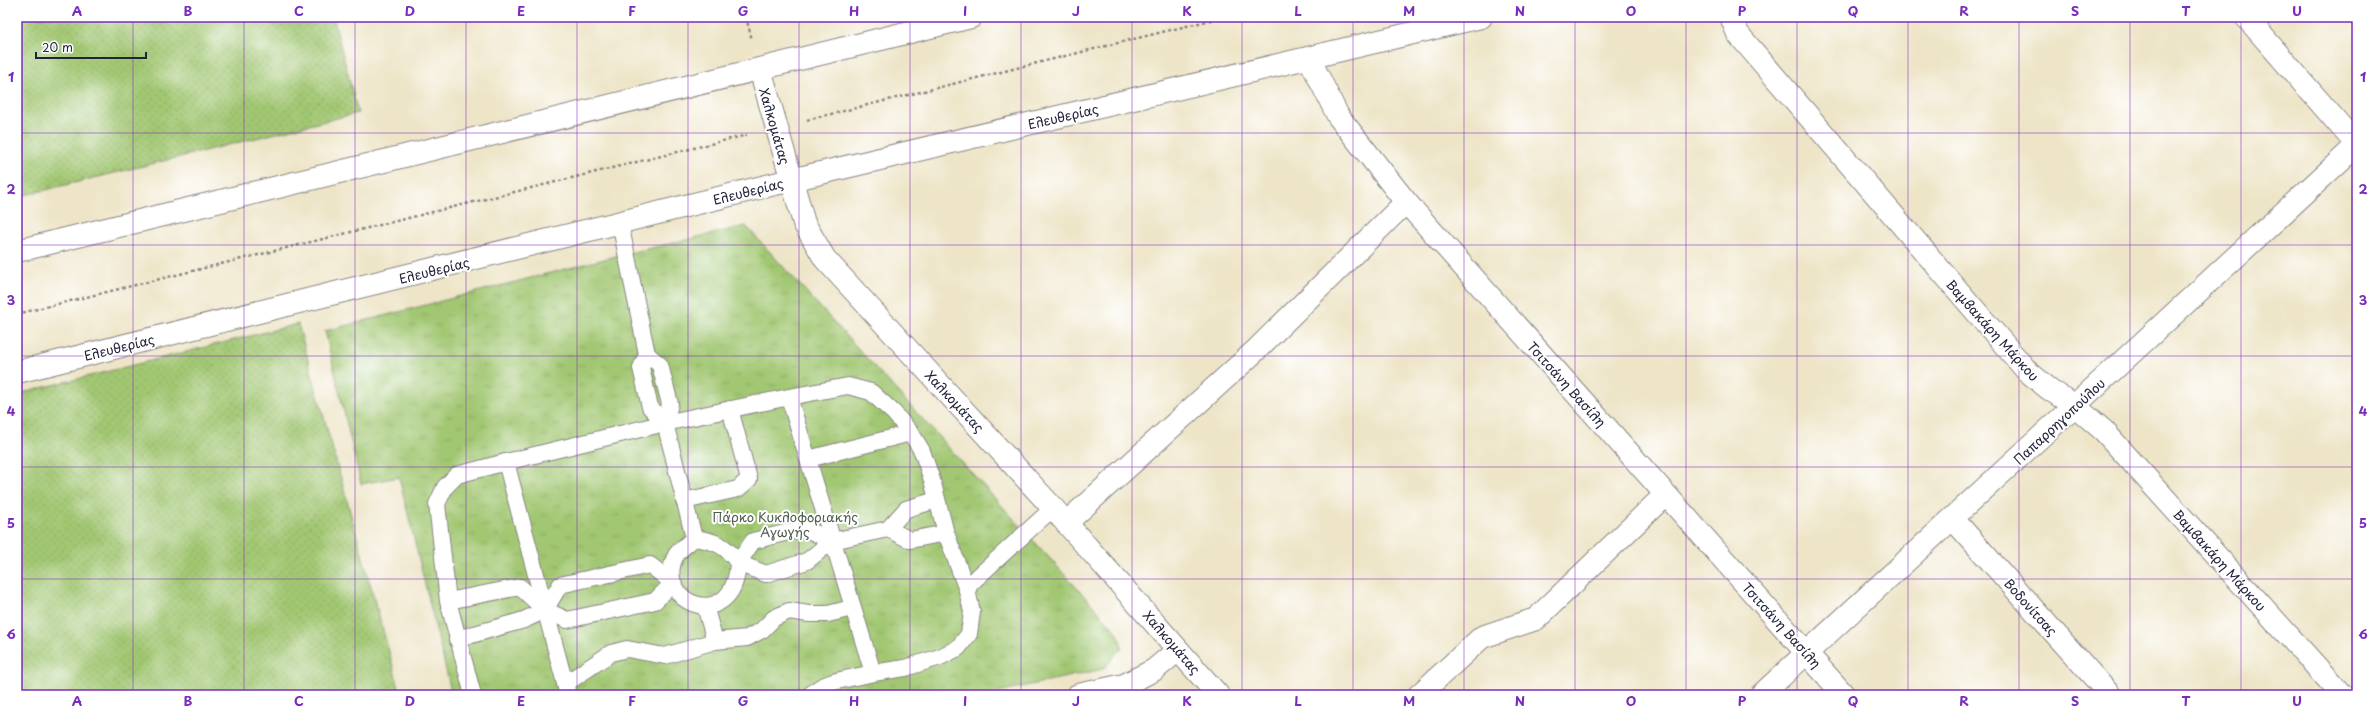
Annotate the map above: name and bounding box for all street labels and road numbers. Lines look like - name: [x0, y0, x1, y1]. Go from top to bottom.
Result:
- street label: Χαλκομάτας: [755, 85, 795, 167]
- street label: Ελευθερίας: [1026, 99, 1100, 133]
- street label: Ελευθερίας: [711, 173, 785, 209]
- street label: Ελευθερίας: [397, 252, 471, 288]
- street label: Βαμβακάρη Μάρκου: [1942, 275, 2044, 385]
- street label: Ελευθερίας: [82, 329, 156, 365]
- street label: Τσιτσάνη Βασίλη: [1523, 337, 1611, 431]
- street label: Χαλκομάτας: [921, 366, 989, 437]
- street label: Παπαρρηγοπούλου: [2009, 373, 2109, 469]
- street label: Βαμβακάρη Μάρκου: [2169, 505, 2271, 615]
- street label: Βοδονίτσας: [2000, 574, 2062, 640]
- street label: Τσιτσάνη Βασίλη: [1738, 578, 1826, 672]
- street label: Χαλκομάτας: [1139, 606, 1205, 678]

